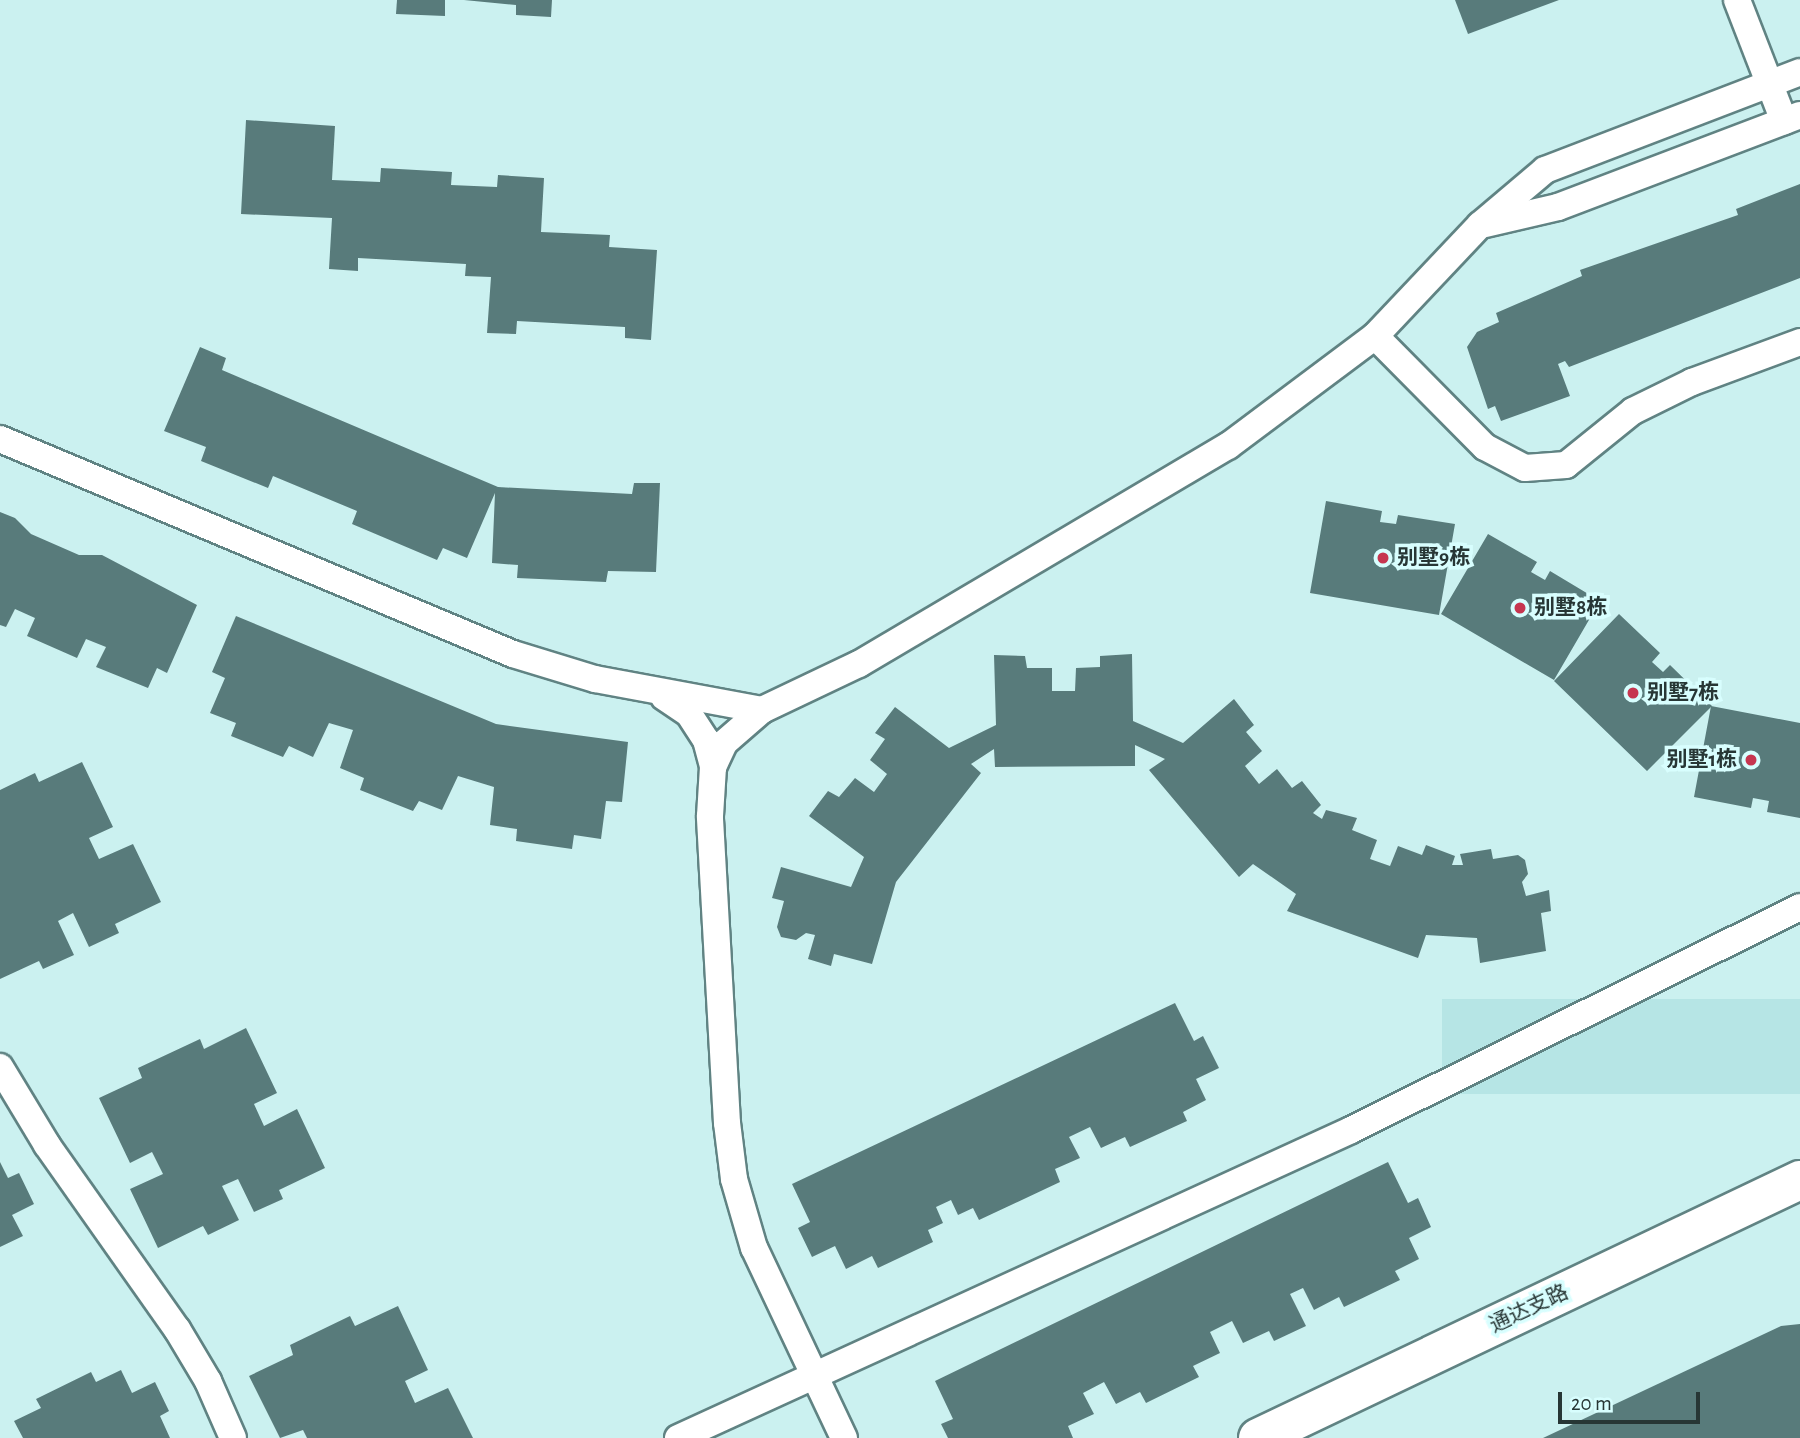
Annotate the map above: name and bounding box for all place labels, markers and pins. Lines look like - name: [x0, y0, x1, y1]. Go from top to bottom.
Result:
- place label: 别墅9栋: [1397, 545, 1470, 571]
- marker: 别墅9栋: [1375, 550, 1391, 566]
- place label: 别墅8栋: [1534, 595, 1607, 621]
- marker: 别墅8栋: [1512, 600, 1528, 616]
- place label: 别墅7栋: [1647, 680, 1719, 706]
- marker: 别墅7栋: [1625, 685, 1641, 701]
- place label: 别墅1栋: [1666, 747, 1737, 773]
- marker: 别墅1栋: [1743, 752, 1759, 768]

